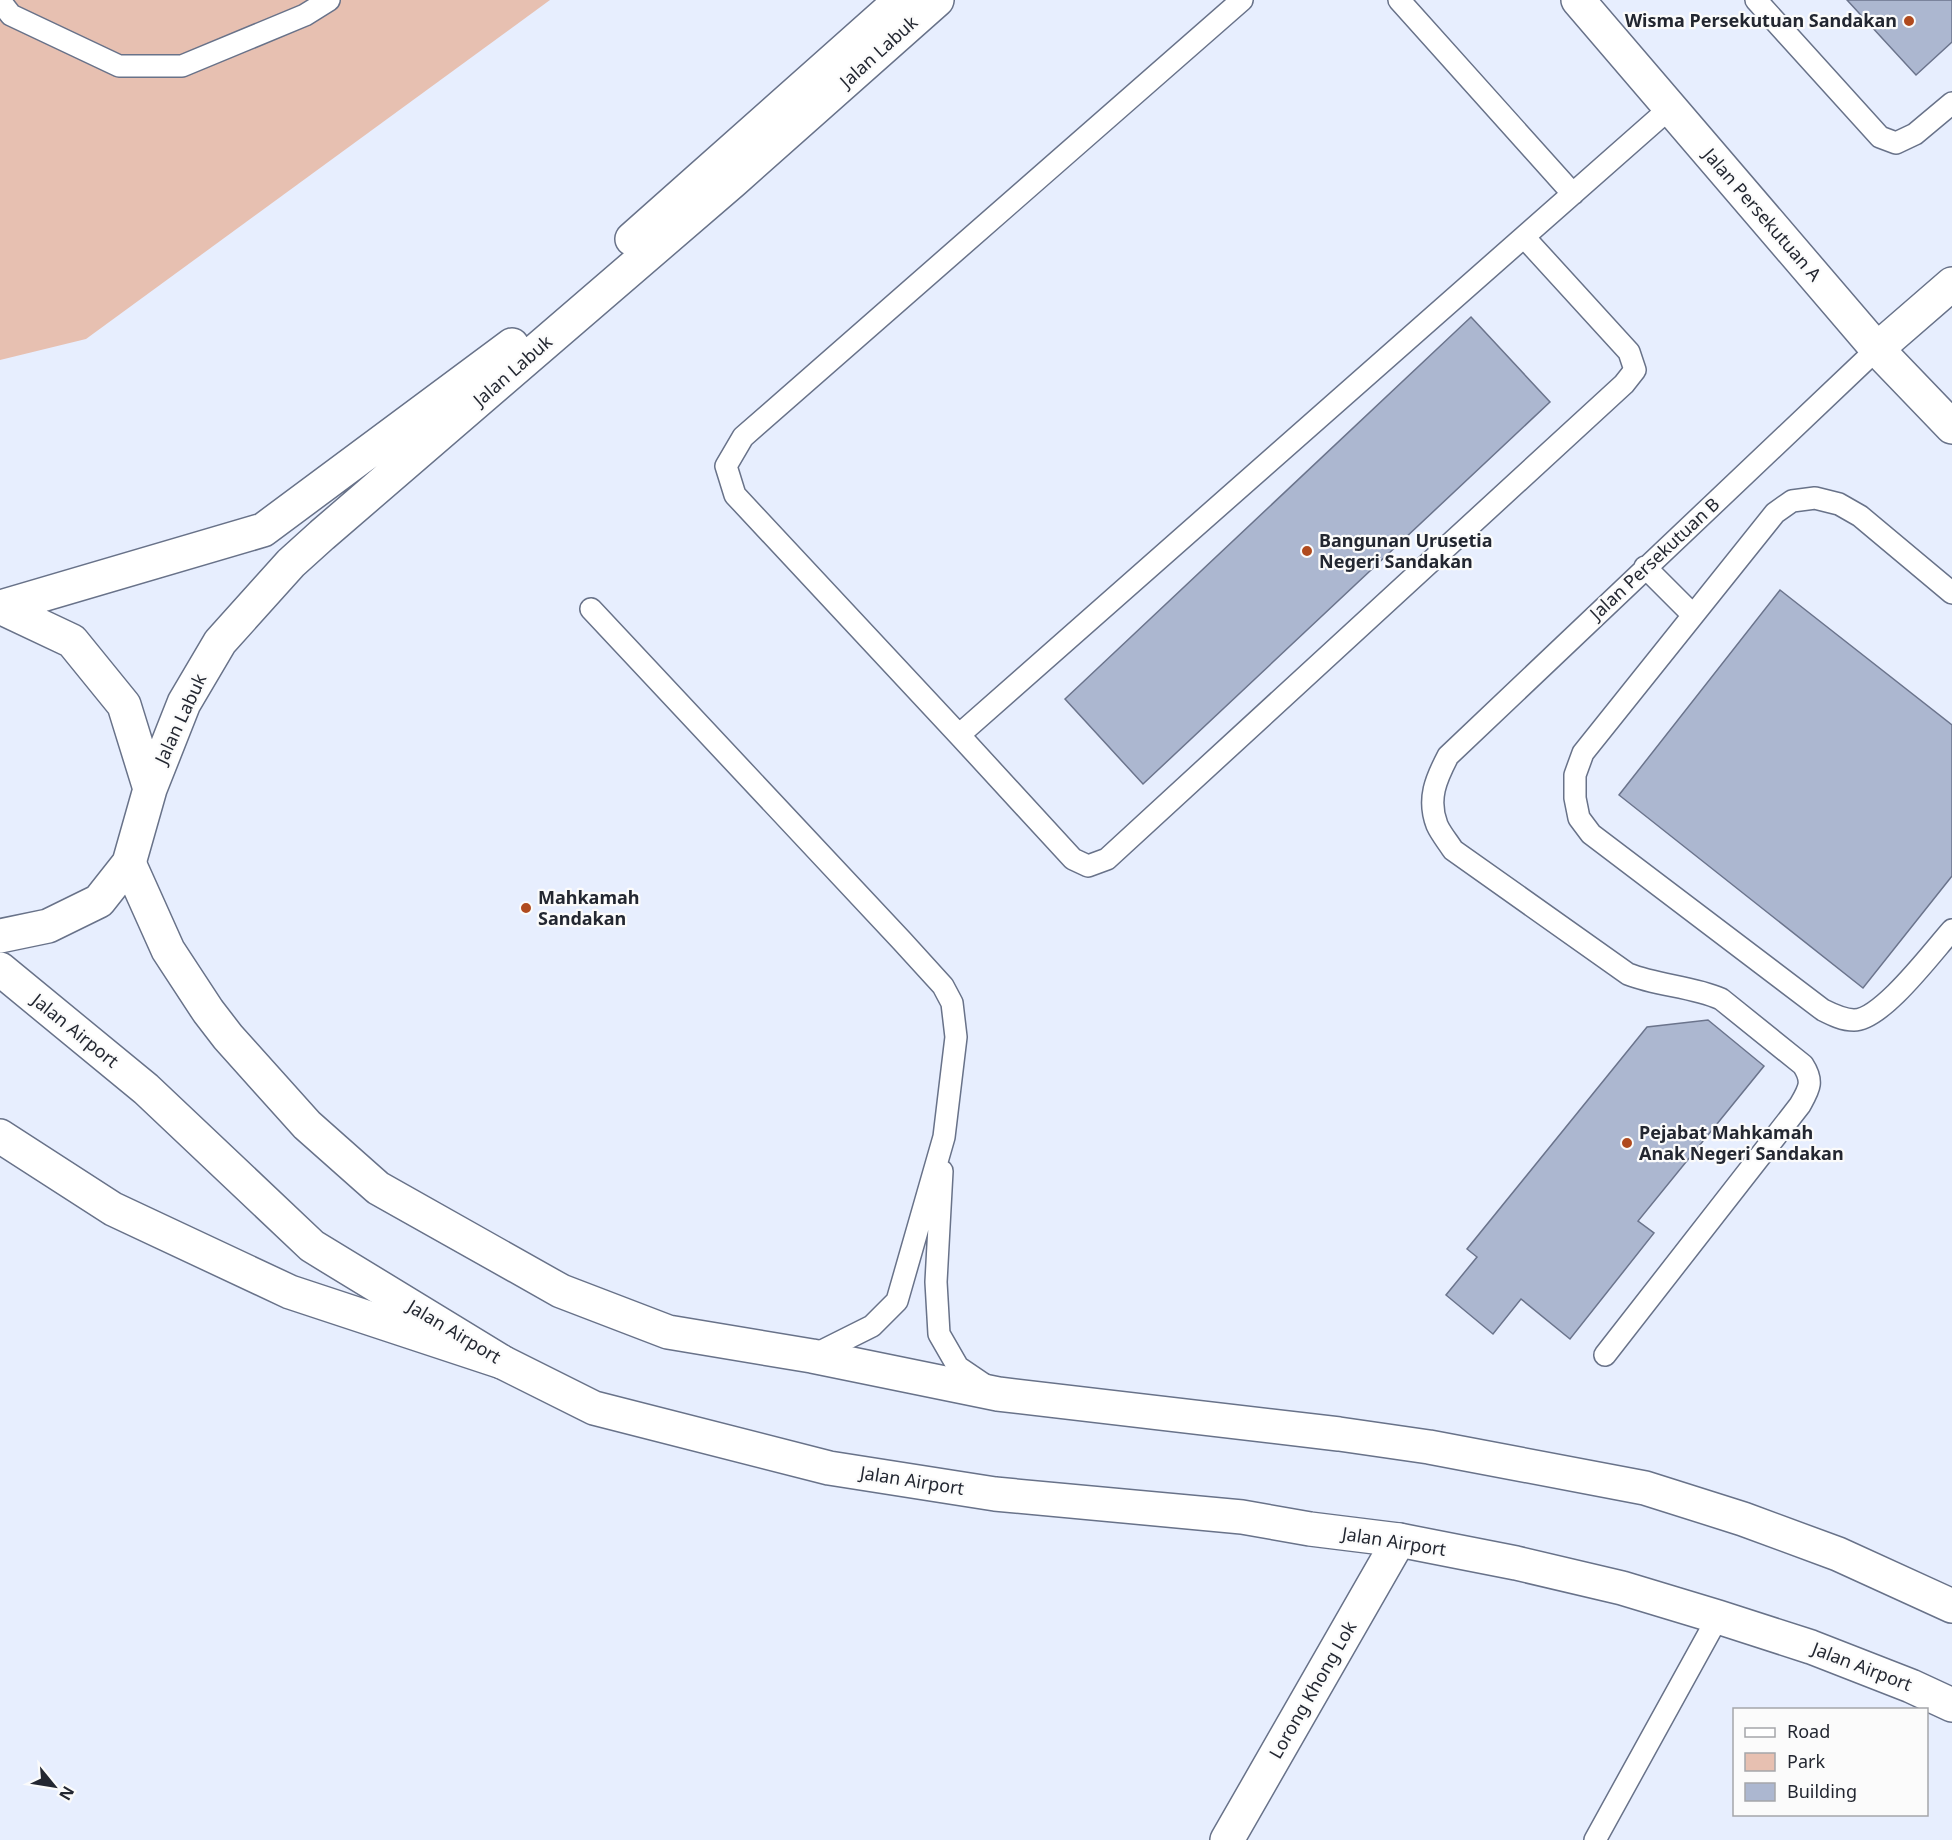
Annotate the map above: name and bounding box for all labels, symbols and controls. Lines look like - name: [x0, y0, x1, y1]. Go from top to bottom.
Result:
- place label: Wisma Persekutuan Sandakan: [1625, 8, 1897, 32]
- street label: Jalan Labuk: [833, 10, 923, 94]
- marker: Wisma Persekutuan Sandakan: [1902, 14, 1916, 28]
- street label: Jalan Persekutuan A: [1697, 141, 1827, 286]
- street label: Jalan Labuk: [466, 329, 557, 412]
- street label: Jalan Persekutuan B: [1583, 492, 1724, 626]
- place label: Bangunan Urusetia Negeri Sandakan: [1319, 528, 1493, 573]
- marker: Bangunan Urusetia Negeri Sandakan: [1300, 544, 1314, 558]
- street label: Jalan Labuk: [148, 669, 212, 769]
- place label: Mahkamah Sandakan: [538, 885, 639, 930]
- marker: Mahkamah Sandakan: [519, 901, 533, 915]
- street label: Jalan Airport: [26, 987, 124, 1073]
- place label: Pejabat Mahkamah Anak Negeri Sandakan: [1639, 1120, 1844, 1165]
- marker: Pejabat Mahkamah Anak Negeri Sandakan: [1620, 1136, 1634, 1150]
- street label: Jalan Airport: [402, 1293, 506, 1369]
- street label: Jalan Airport: [856, 1460, 966, 1500]
- street label: Jalan Airport: [1338, 1521, 1448, 1561]
- street label: Lorong Khong Lok: [1263, 1616, 1362, 1763]
- street label: Jalan Airport: [1807, 1635, 1916, 1696]
- legend: [1733, 1708, 1928, 1816]
- text: Road: [1787, 1719, 1830, 1743]
- text: Park: [1787, 1749, 1825, 1773]
- north arrow: [24, 1756, 84, 1816]
- text: Building: [1787, 1779, 1857, 1803]
- text: N: [54, 1782, 80, 1805]

